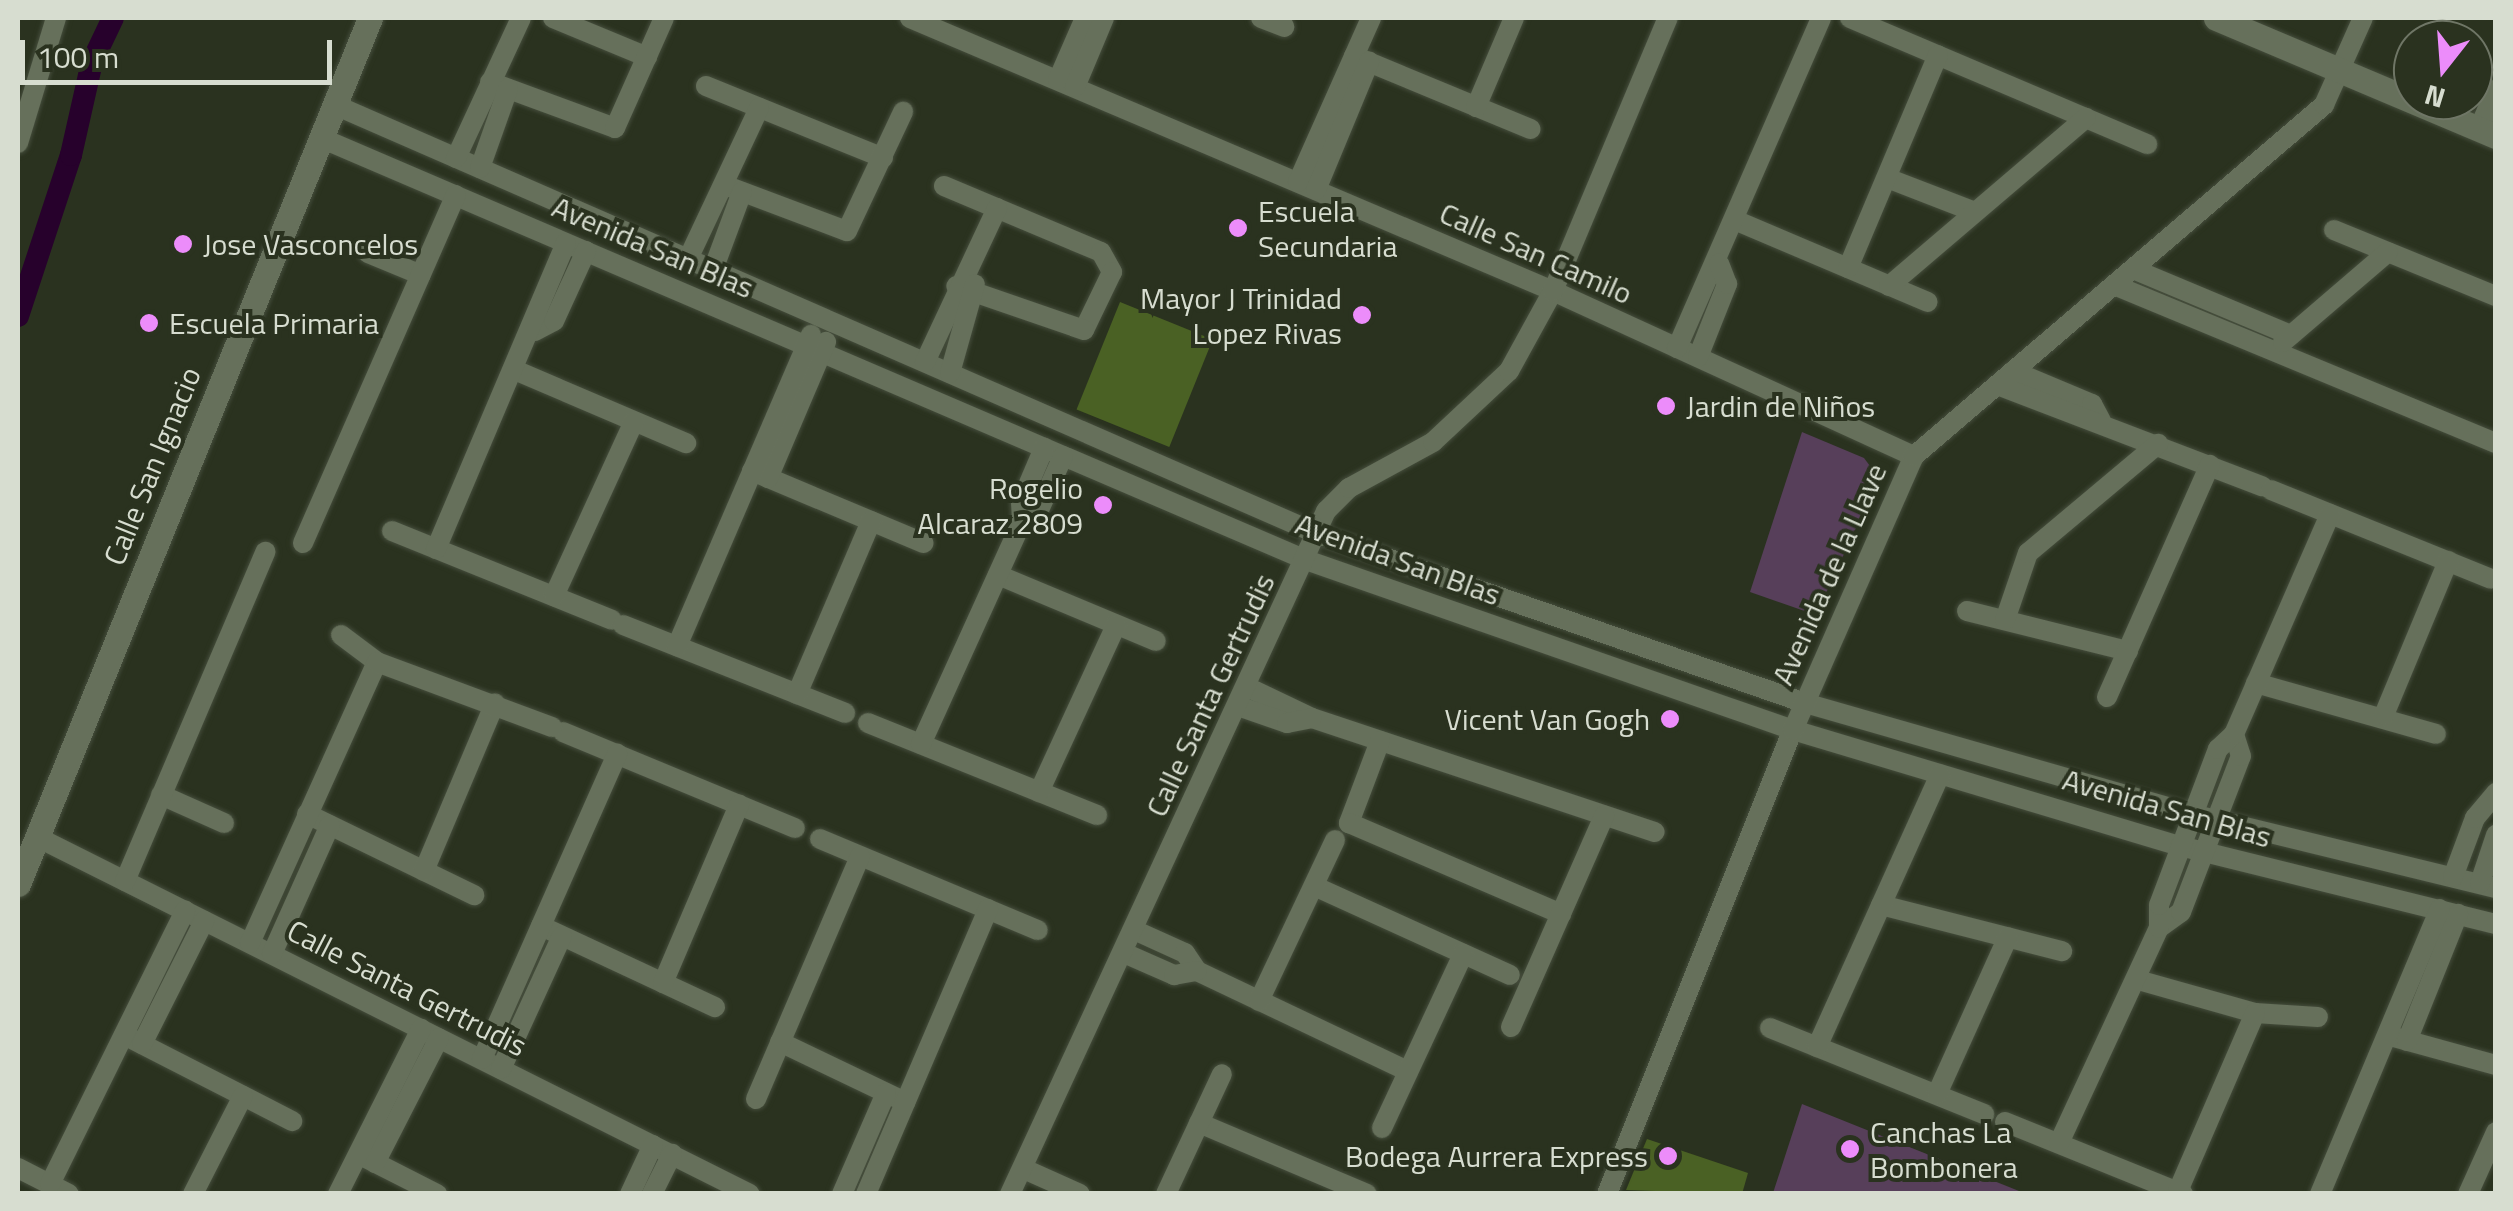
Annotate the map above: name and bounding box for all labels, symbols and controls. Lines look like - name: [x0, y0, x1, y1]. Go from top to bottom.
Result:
- scale bar: [25, 20, 338, 82]
- north arrow: [2393, 20, 2493, 120]
- text: 100 m: [37, 34, 119, 80]
- text: N: [2419, 74, 2450, 121]
- street label: Avenida San Blas: [547, 188, 759, 306]
- place label: Escuela Secundaria: [1258, 193, 1397, 264]
- street label: Calle San Camilo: [1434, 195, 1638, 311]
- marker: Escuela Secundaria: [1227, 217, 1249, 239]
- place label: Jose Vasconcelos: [203, 226, 418, 262]
- marker: Jose Vasconcelos: [172, 233, 194, 255]
- place label: Mayor J Trinidad Lopez Rivas: [1140, 280, 1342, 350]
- marker: Mayor J Trinidad Lopez Rivas: [1351, 304, 1373, 326]
- place label: Escuela Primaria: [169, 305, 379, 341]
- marker: Escuela Primaria: [138, 312, 160, 334]
- street label: Calle San Ignacio: [96, 362, 208, 570]
- place label: Jardin de Niños: [1686, 388, 1875, 424]
- marker: Jardin de Niños: [1655, 395, 1677, 417]
- street label: Avenida de la Llave: [1764, 458, 1894, 690]
- place label: Rogelio Alcaraz 2809: [917, 470, 1083, 540]
- marker: Rogelio Alcaraz 2809: [1092, 494, 1114, 516]
- street label: Avenida San Blas: [1291, 505, 1505, 613]
- street label: Calle Santa Gertrudis: [1138, 568, 1282, 822]
- place label: Vicent Van Gogh: [1445, 701, 1650, 737]
- marker: Vicent Van Gogh: [1659, 708, 1681, 730]
- street label: Avenida San Blas: [2059, 761, 2275, 855]
- street label: Calle Santa Gertrudis: [281, 912, 533, 1064]
- place label: Canchas La Bombonera: [1870, 1114, 2018, 1184]
- place label: Bodega Aurrera Express: [1345, 1138, 1648, 1174]
- marker: Canchas La Bombonera: [1839, 1138, 1861, 1160]
- marker: Bodega Aurrera Express: [1657, 1145, 1679, 1167]

